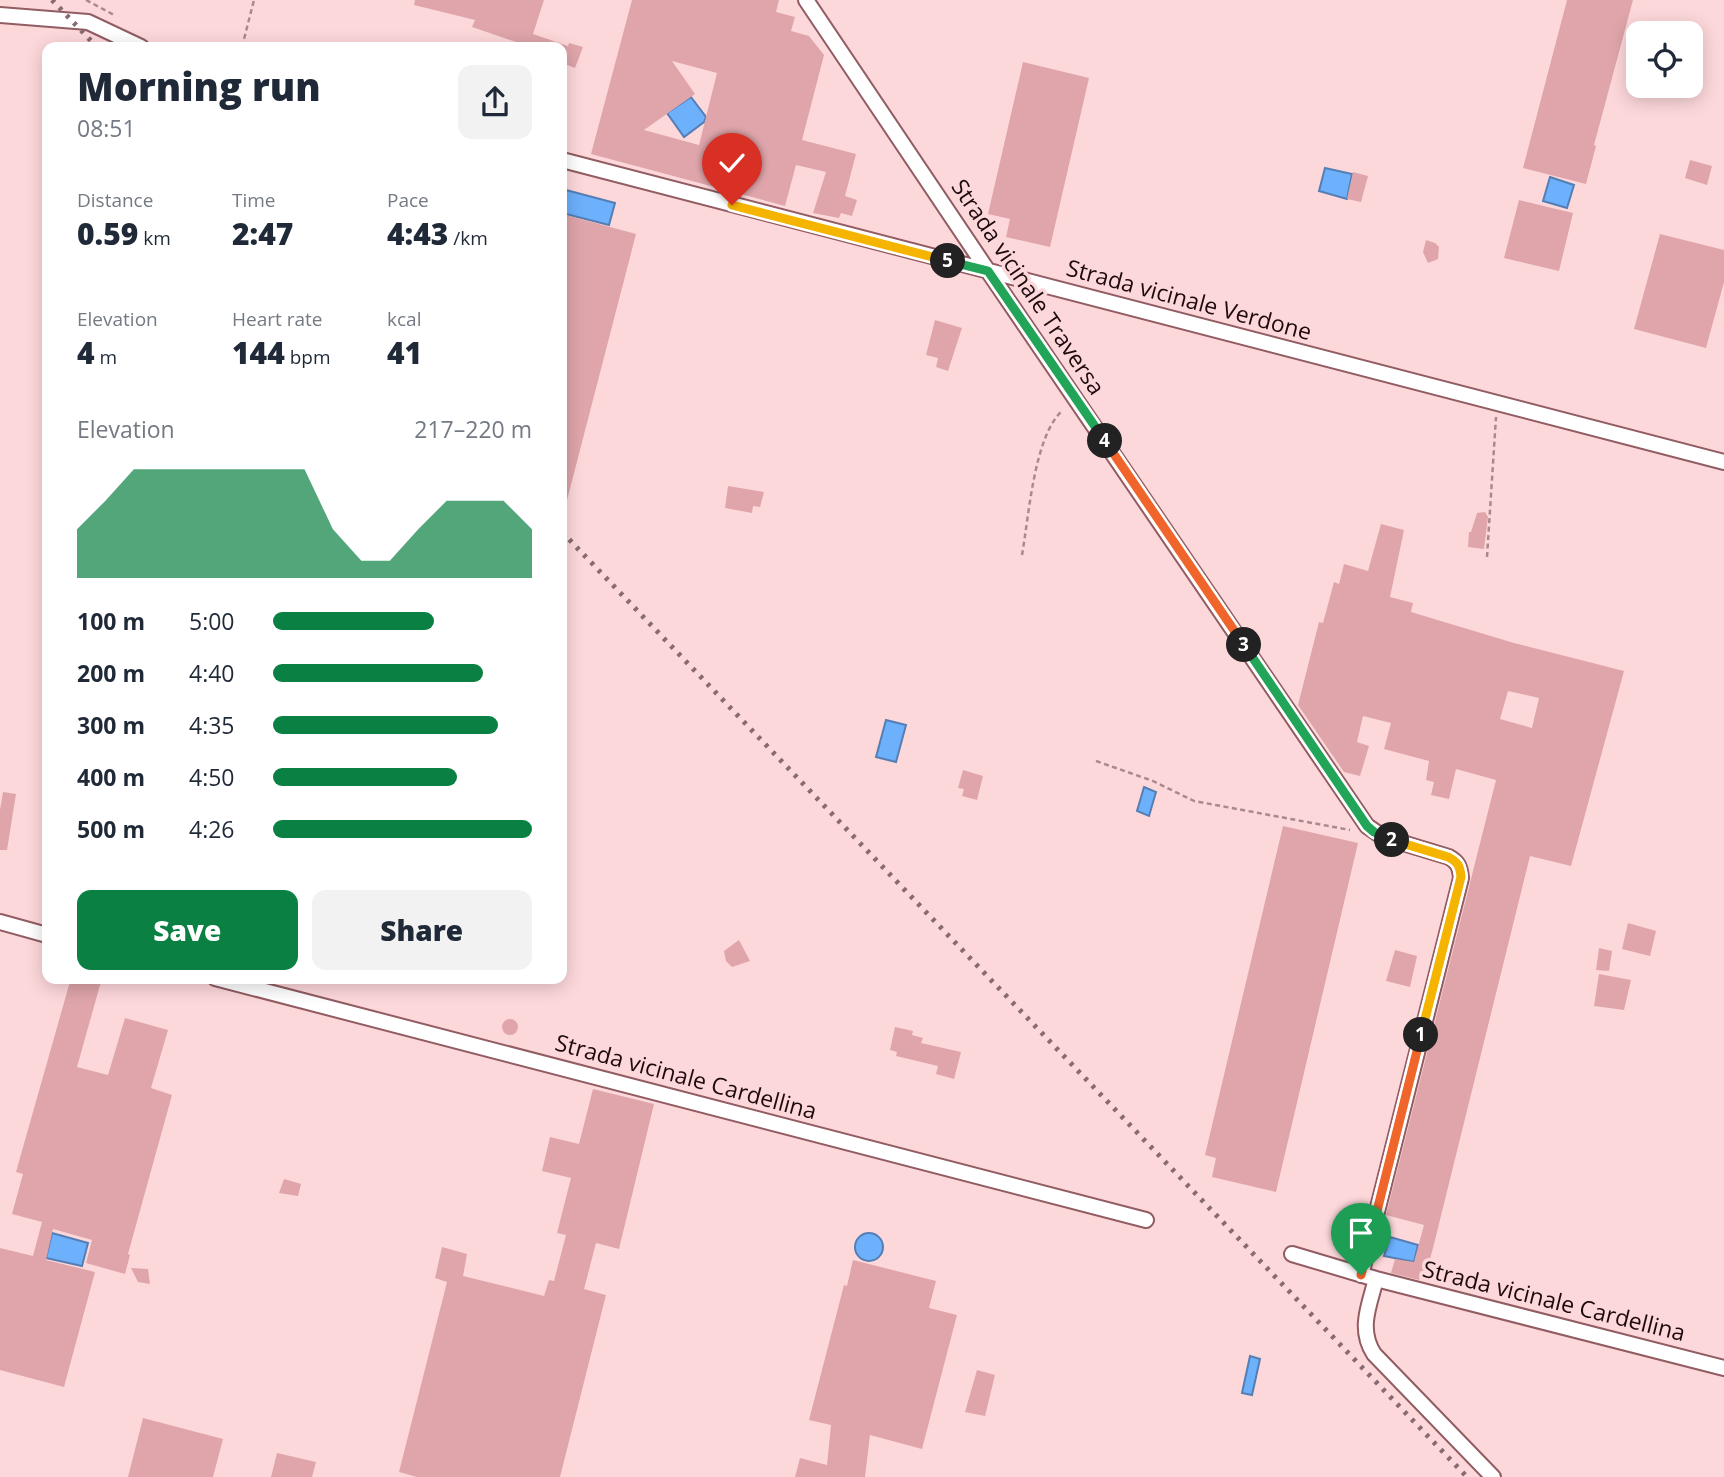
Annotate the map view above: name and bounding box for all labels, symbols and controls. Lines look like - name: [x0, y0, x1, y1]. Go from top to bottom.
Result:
- map controls: [1626, 21, 1703, 98]
- button: locate: [1626, 21, 1703, 98]
- text: Morning run: [77, 60, 321, 112]
- button: share: [458, 65, 532, 139]
- text: 08:51: [77, 112, 136, 144]
- pin: [702, 133, 762, 205]
- icon: check: [713, 144, 751, 182]
- street label: Strada vicinale Traversa: [945, 172, 1113, 401]
- text: Distance: [77, 187, 153, 213]
- text: Time: [232, 187, 276, 213]
- text: Pace: [387, 187, 429, 213]
- text: 0.59: [77, 213, 138, 254]
- text: 2:47: [232, 213, 293, 254]
- text: 4:43: [387, 213, 448, 254]
- text: km: [138, 225, 171, 251]
- text: /km: [448, 225, 488, 251]
- pin: 5: [930, 244, 965, 278]
- text: 5: [942, 247, 953, 273]
- street label: Strada vicinale Verdone: [1063, 251, 1315, 347]
- text: Elevation: [77, 306, 158, 332]
- text: Heart rate: [232, 306, 322, 332]
- text: kcal: [387, 306, 421, 332]
- text: 4: [77, 332, 95, 373]
- text: 144: [232, 332, 285, 373]
- text: 41: [387, 332, 422, 373]
- text: m: [95, 344, 117, 370]
- text: bpm: [285, 344, 331, 370]
- text: Elevation: [77, 413, 175, 445]
- text: 217–220 m: [414, 413, 532, 445]
- pin: 4: [1088, 424, 1122, 458]
- text: 4: [1099, 427, 1110, 453]
- text: 100 m: [77, 605, 145, 637]
- text: 5:00: [189, 605, 235, 637]
- pin: 3: [1226, 628, 1262, 662]
- text: 3: [1238, 631, 1249, 657]
- text: 200 m: [77, 657, 145, 689]
- text: 4:40: [189, 657, 235, 689]
- text: 300 m: [77, 709, 145, 741]
- text: 4:35: [189, 709, 235, 741]
- text: 400 m: [77, 761, 145, 793]
- text: 4:50: [189, 761, 235, 793]
- text: 500 m: [77, 813, 145, 845]
- text: 4:26: [189, 813, 235, 845]
- pin: 2: [1374, 822, 1410, 858]
- text: 2: [1386, 826, 1397, 852]
- button: Save: [77, 890, 298, 970]
- button: Share: [312, 890, 532, 970]
- pin: 1: [1404, 1018, 1438, 1052]
- text: 1: [1415, 1021, 1426, 1047]
- street label: Strada vicinale Cardellina: [552, 1026, 821, 1126]
- pin: [1331, 1203, 1391, 1275]
- icon: arrive: [1342, 1214, 1380, 1252]
- street label: Strada vicinale Cardellina: [1420, 1252, 1689, 1348]

